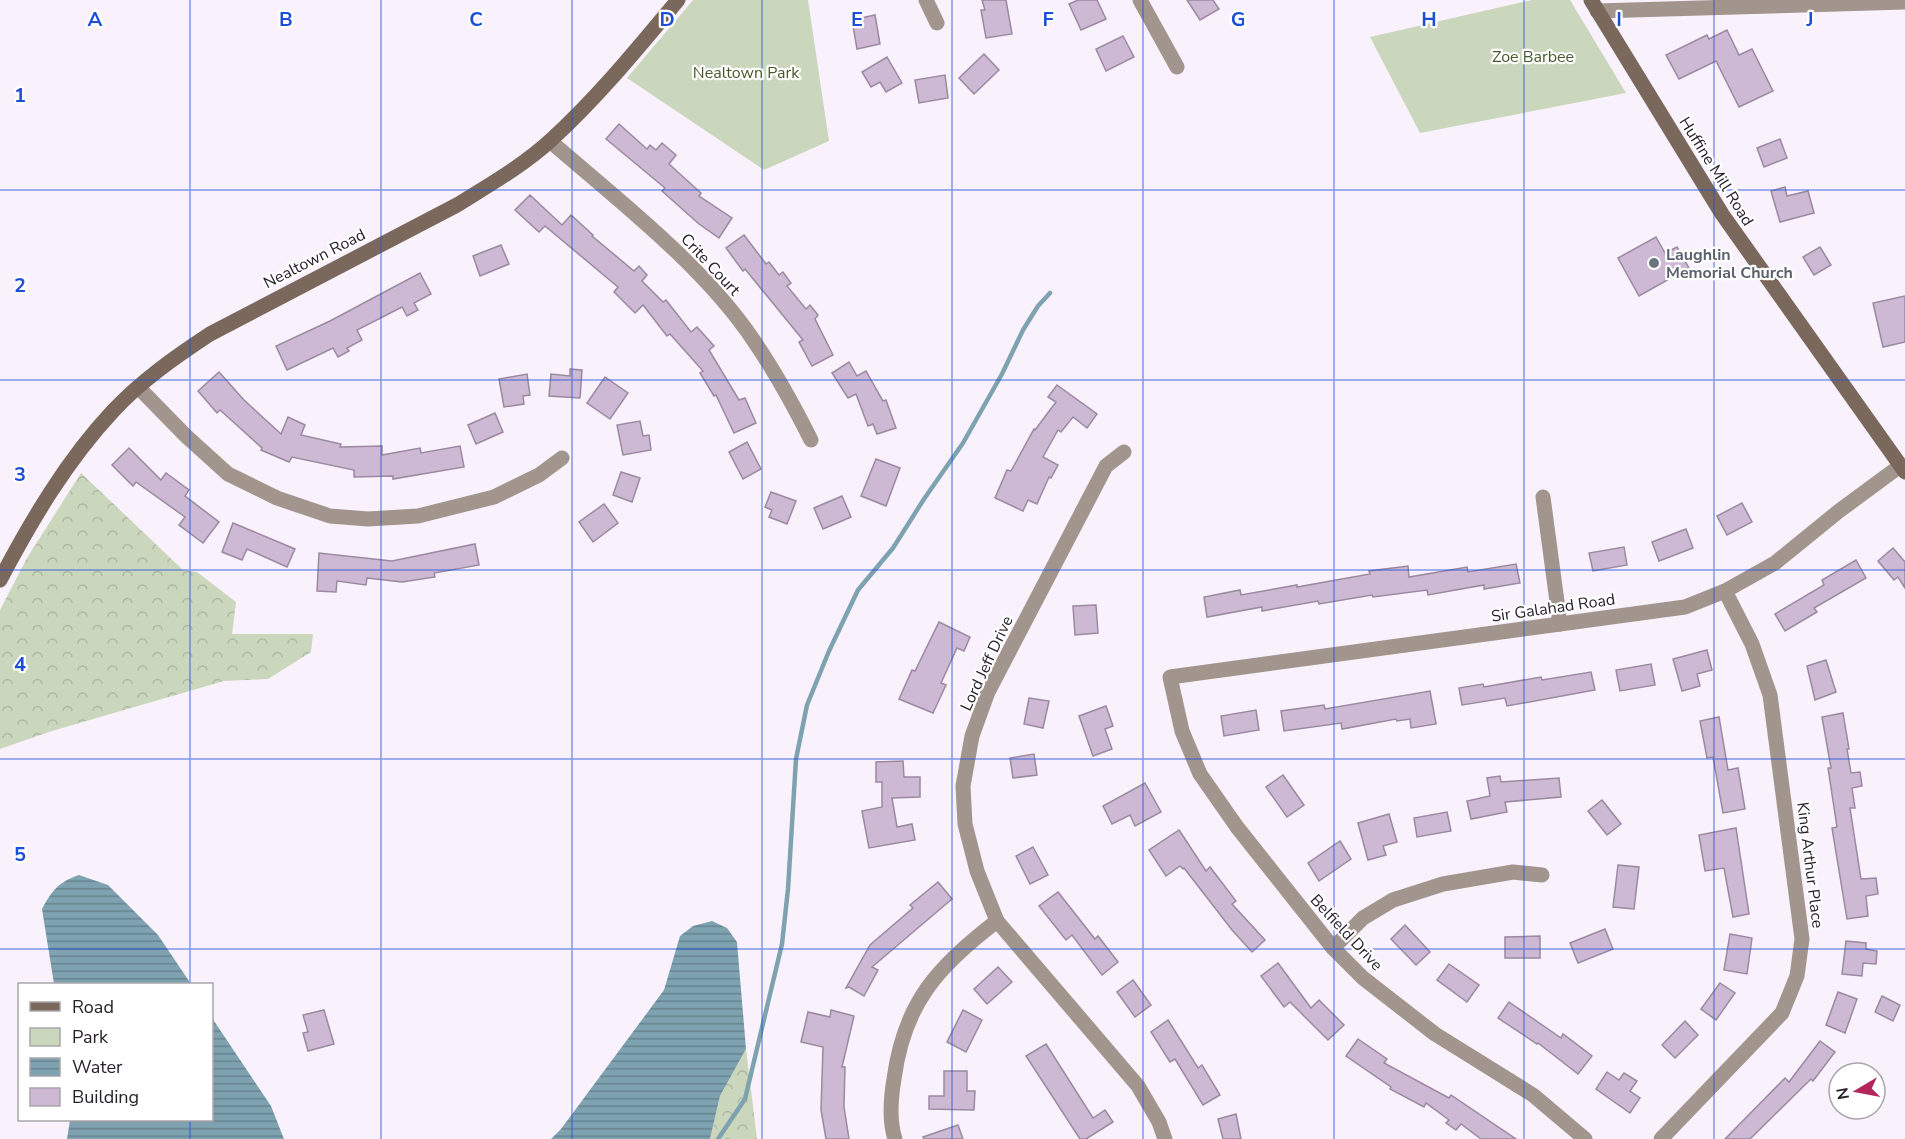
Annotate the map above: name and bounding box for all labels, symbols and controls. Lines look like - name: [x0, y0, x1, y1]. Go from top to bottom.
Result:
- text: A: [88, 6, 103, 33]
- text: B: [279, 6, 293, 33]
- text: C: [469, 6, 483, 33]
- text: D: [659, 6, 675, 33]
- text: E: [851, 6, 863, 33]
- text: F: [1042, 6, 1054, 33]
- text: G: [1231, 6, 1245, 33]
- text: H: [1421, 6, 1437, 33]
- text: I: [1616, 6, 1622, 33]
- text: J: [1805, 6, 1814, 33]
- park label: Zoe Barbee: [1492, 46, 1574, 68]
- park label: Nealtown Park: [693, 62, 800, 84]
- text: 1: [14, 82, 26, 109]
- street label: Huffine Mill Road: [1674, 113, 1759, 230]
- street label: Nealtown Road: [260, 224, 369, 294]
- street label: Crite Court: [676, 229, 745, 301]
- place label: Laughlin Memorial Church: [1666, 244, 1793, 284]
- marker: Laughlin Memorial Church: [1647, 256, 1661, 270]
- text: 2: [14, 272, 26, 299]
- text: 3: [14, 461, 26, 488]
- street label: Sir Galahad Road: [1490, 588, 1617, 628]
- street label: Lord Jeff Drive: [955, 612, 1019, 715]
- text: 4: [14, 651, 26, 678]
- street label: King Arthur Place: [1791, 801, 1829, 929]
- text: 5: [14, 841, 26, 868]
- street label: Belfield Drive: [1305, 890, 1388, 976]
- legend: [18, 983, 213, 1121]
- text: Road: [72, 995, 114, 1019]
- text: Park: [72, 1025, 109, 1049]
- text: Water: [72, 1055, 123, 1079]
- north arrow: [1827, 1061, 1887, 1121]
- text: Building: [72, 1085, 139, 1109]
- text: N: [1831, 1086, 1855, 1101]

